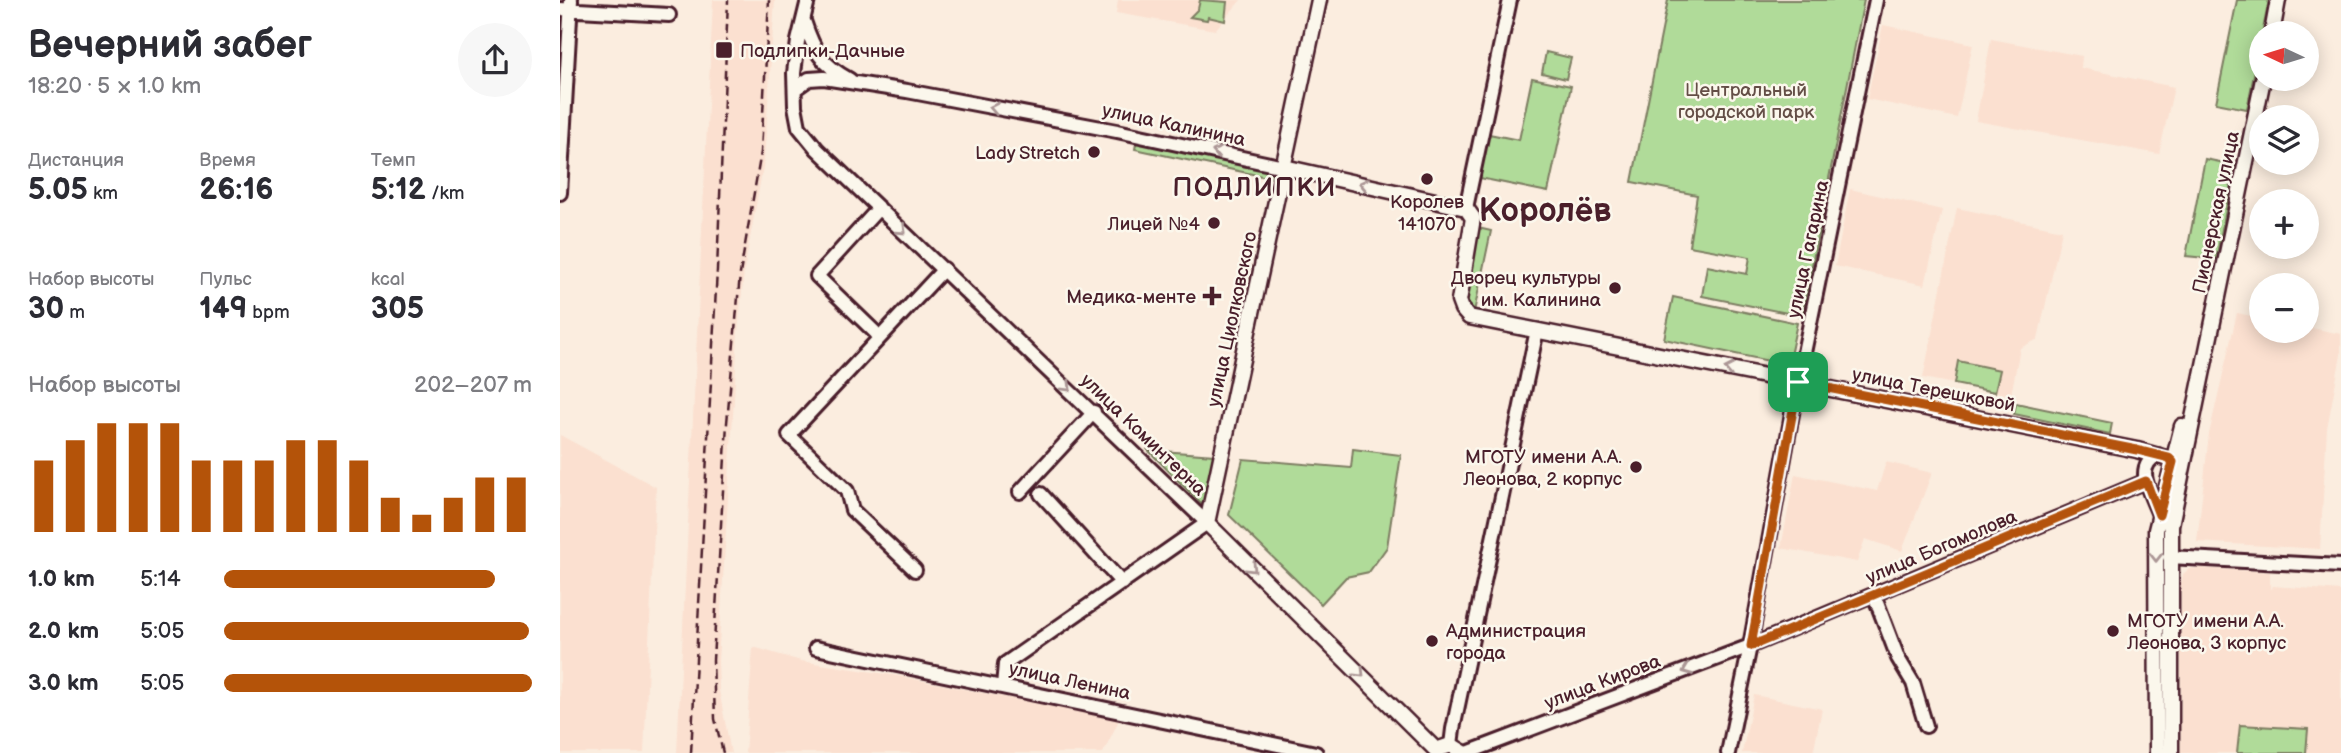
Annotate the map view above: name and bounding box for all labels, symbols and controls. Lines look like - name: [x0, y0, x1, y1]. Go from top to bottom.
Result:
- north arrow: [2249, 21, 2319, 91]
- map controls: [2249, 21, 2319, 343]
- text: Вечерний забег: [28, 23, 312, 68]
- button: share: [458, 23, 532, 97]
- marker: Подлипки-Дачные: [714, 40, 734, 60]
- place label: Подлипки-Дачные: [740, 40, 905, 63]
- text: 18:20 · 5 × 1.0 km: [28, 72, 201, 100]
- park label: Центральный городской парк: [1678, 79, 1814, 124]
- street label: улица Калинина: [1100, 99, 1247, 152]
- one-way arrow: [988, 101, 1000, 116]
- button: layers: [2249, 105, 2319, 175]
- street label: Пионерская улица: [2188, 129, 2245, 296]
- place label: Lady Stretch: [975, 142, 1080, 165]
- marker: Lady Stretch: [1086, 144, 1102, 160]
- one-way arrow: [1211, 146, 1223, 161]
- text: Дистанция: [28, 149, 124, 172]
- text: Время: [199, 149, 256, 172]
- text: Темп: [371, 149, 416, 172]
- marker: Королев 141070: [1419, 171, 1435, 187]
- text: 5.05: [28, 172, 88, 208]
- text: 26:16: [199, 172, 274, 208]
- text: 5:12: [371, 172, 426, 208]
- district label: ПОДЛИПКИ: [1173, 173, 1337, 204]
- one-way arrow: [1358, 178, 1370, 193]
- street label: улица Гагарина: [1783, 178, 1834, 321]
- text: km: [88, 182, 118, 205]
- text: /km: [426, 182, 465, 205]
- button: +: [2249, 189, 2319, 259]
- place label: Королев 141070: [1390, 191, 1464, 236]
- district label: Королёв: [1479, 191, 1611, 231]
- place label: Лицей №4: [1107, 213, 1200, 236]
- marker: Лицей №4: [1206, 215, 1222, 231]
- one-way arrow: [894, 221, 907, 234]
- street label: улица Циолковского: [1203, 229, 1262, 409]
- place label: Дворец культуры им. Калинина: [1451, 267, 1601, 312]
- text: Набор высоты: [28, 268, 154, 291]
- text: Пульс: [199, 268, 252, 291]
- text: kcal: [371, 268, 405, 291]
- button: −: [2249, 273, 2319, 343]
- marker: Дворец культуры им. Калинина: [1607, 280, 1623, 296]
- place label: Медика-менте: [1066, 286, 1196, 309]
- marker: Медика-менте: [1202, 286, 1222, 306]
- text: 30: [28, 291, 64, 327]
- text: 149: [199, 291, 247, 327]
- text: 305: [371, 291, 424, 327]
- text: m: [64, 301, 85, 324]
- text: bpm: [247, 301, 290, 324]
- pin: [1768, 352, 1828, 412]
- one-way arrow: [1723, 362, 1735, 377]
- icon: arrive: [1779, 363, 1817, 401]
- street label: улица Терешковой: [1850, 363, 2017, 418]
- street label: улица Коминтерна: [1075, 369, 1211, 501]
- text: Набор высоты: [28, 371, 181, 399]
- text: 202–207 m: [414, 371, 532, 399]
- one-way arrow: [1059, 378, 1072, 391]
- place label: МГОТУ имени А.А. Леонова, 2 корпус: [1462, 446, 1623, 491]
- marker: МГОТУ имени А.А. Леонова, 2 корпус: [1628, 459, 1644, 475]
- street label: улица Богомолова: [1863, 505, 2021, 590]
- one-way arrow: [2148, 551, 2163, 562]
- one-way arrow: [1244, 560, 1256, 572]
- text: 1.0 km: [28, 565, 95, 593]
- text: 5:14: [140, 565, 181, 593]
- place label: МГОТУ имени А.А. Леонова, 3 корпус: [2126, 610, 2287, 655]
- text: 2.0 km: [28, 617, 99, 645]
- text: 5:05: [140, 617, 185, 645]
- place label: Администрация города: [1445, 620, 1586, 665]
- marker: МГОТУ имени А.А. Леонова, 3 корпус: [2105, 623, 2121, 639]
- marker: Администрация города: [1424, 633, 1440, 649]
- street label: улица Кирова: [1541, 650, 1664, 715]
- street label: улица Ленина: [1007, 657, 1133, 706]
- one-way arrow: [1681, 662, 1693, 676]
- one-way arrow: [1351, 665, 1364, 678]
- text: 3.0 km: [28, 669, 99, 697]
- text: 5:05: [140, 669, 185, 697]

